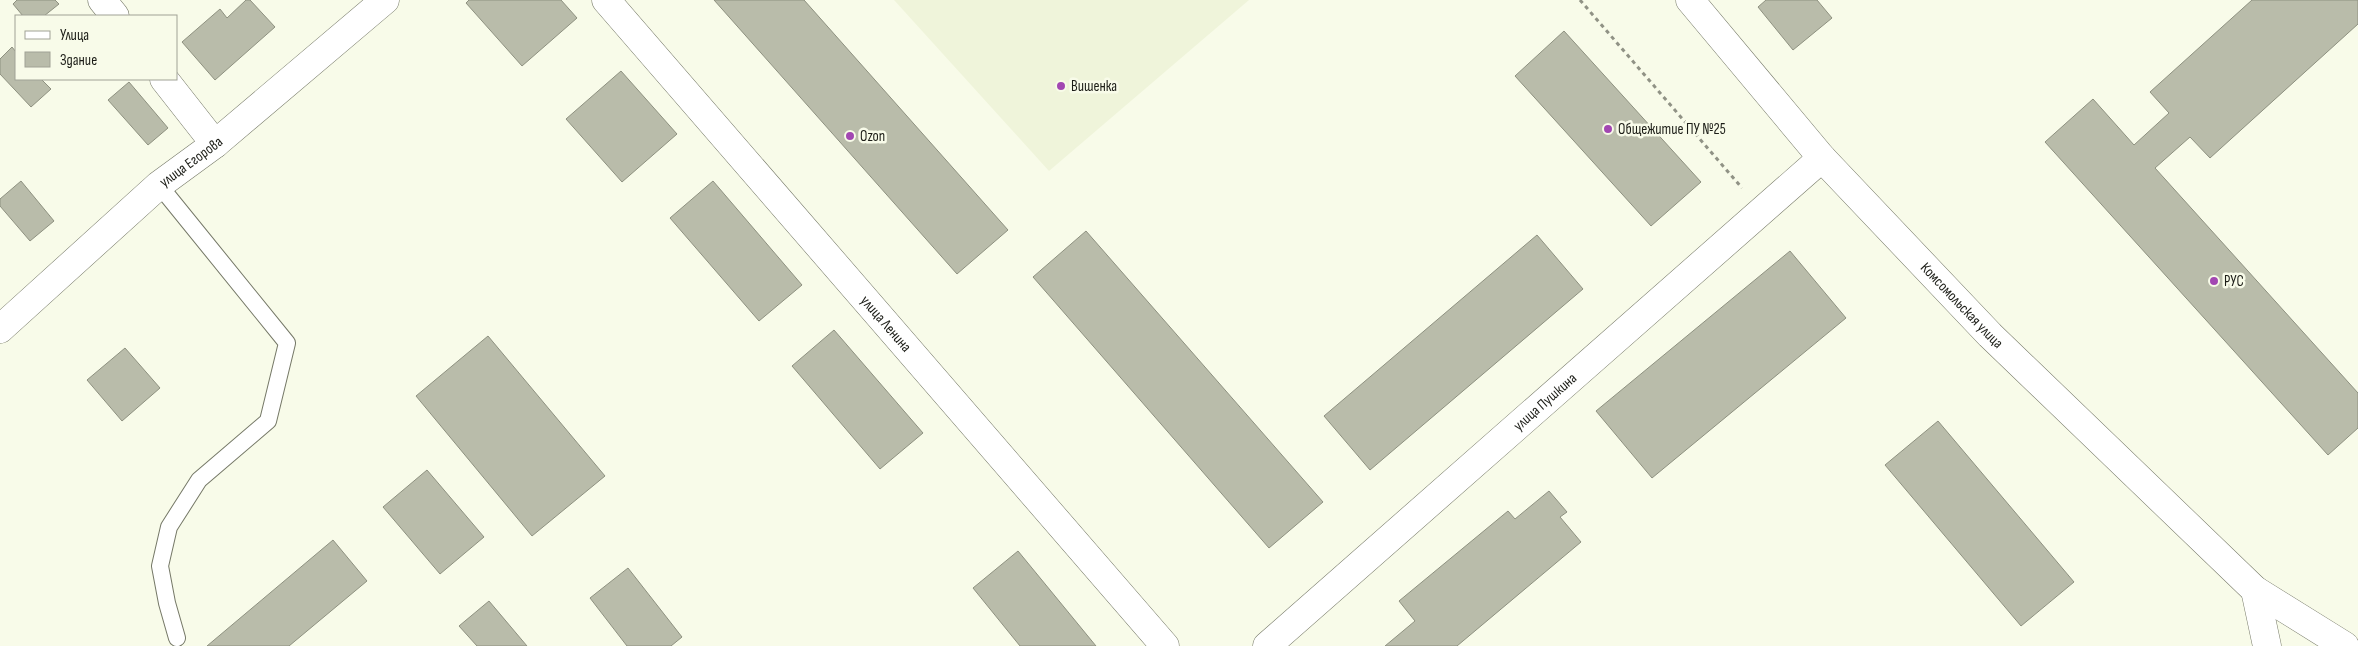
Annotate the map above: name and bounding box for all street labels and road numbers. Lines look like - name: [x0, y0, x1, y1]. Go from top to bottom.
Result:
- street label: улица Егорова: [156, 132, 227, 192]
- street label: Комсомольская улица: [1916, 259, 2007, 353]
- street label: улица Ленина: [856, 292, 916, 356]
- street label: улица Пушкина: [1509, 369, 1581, 435]

